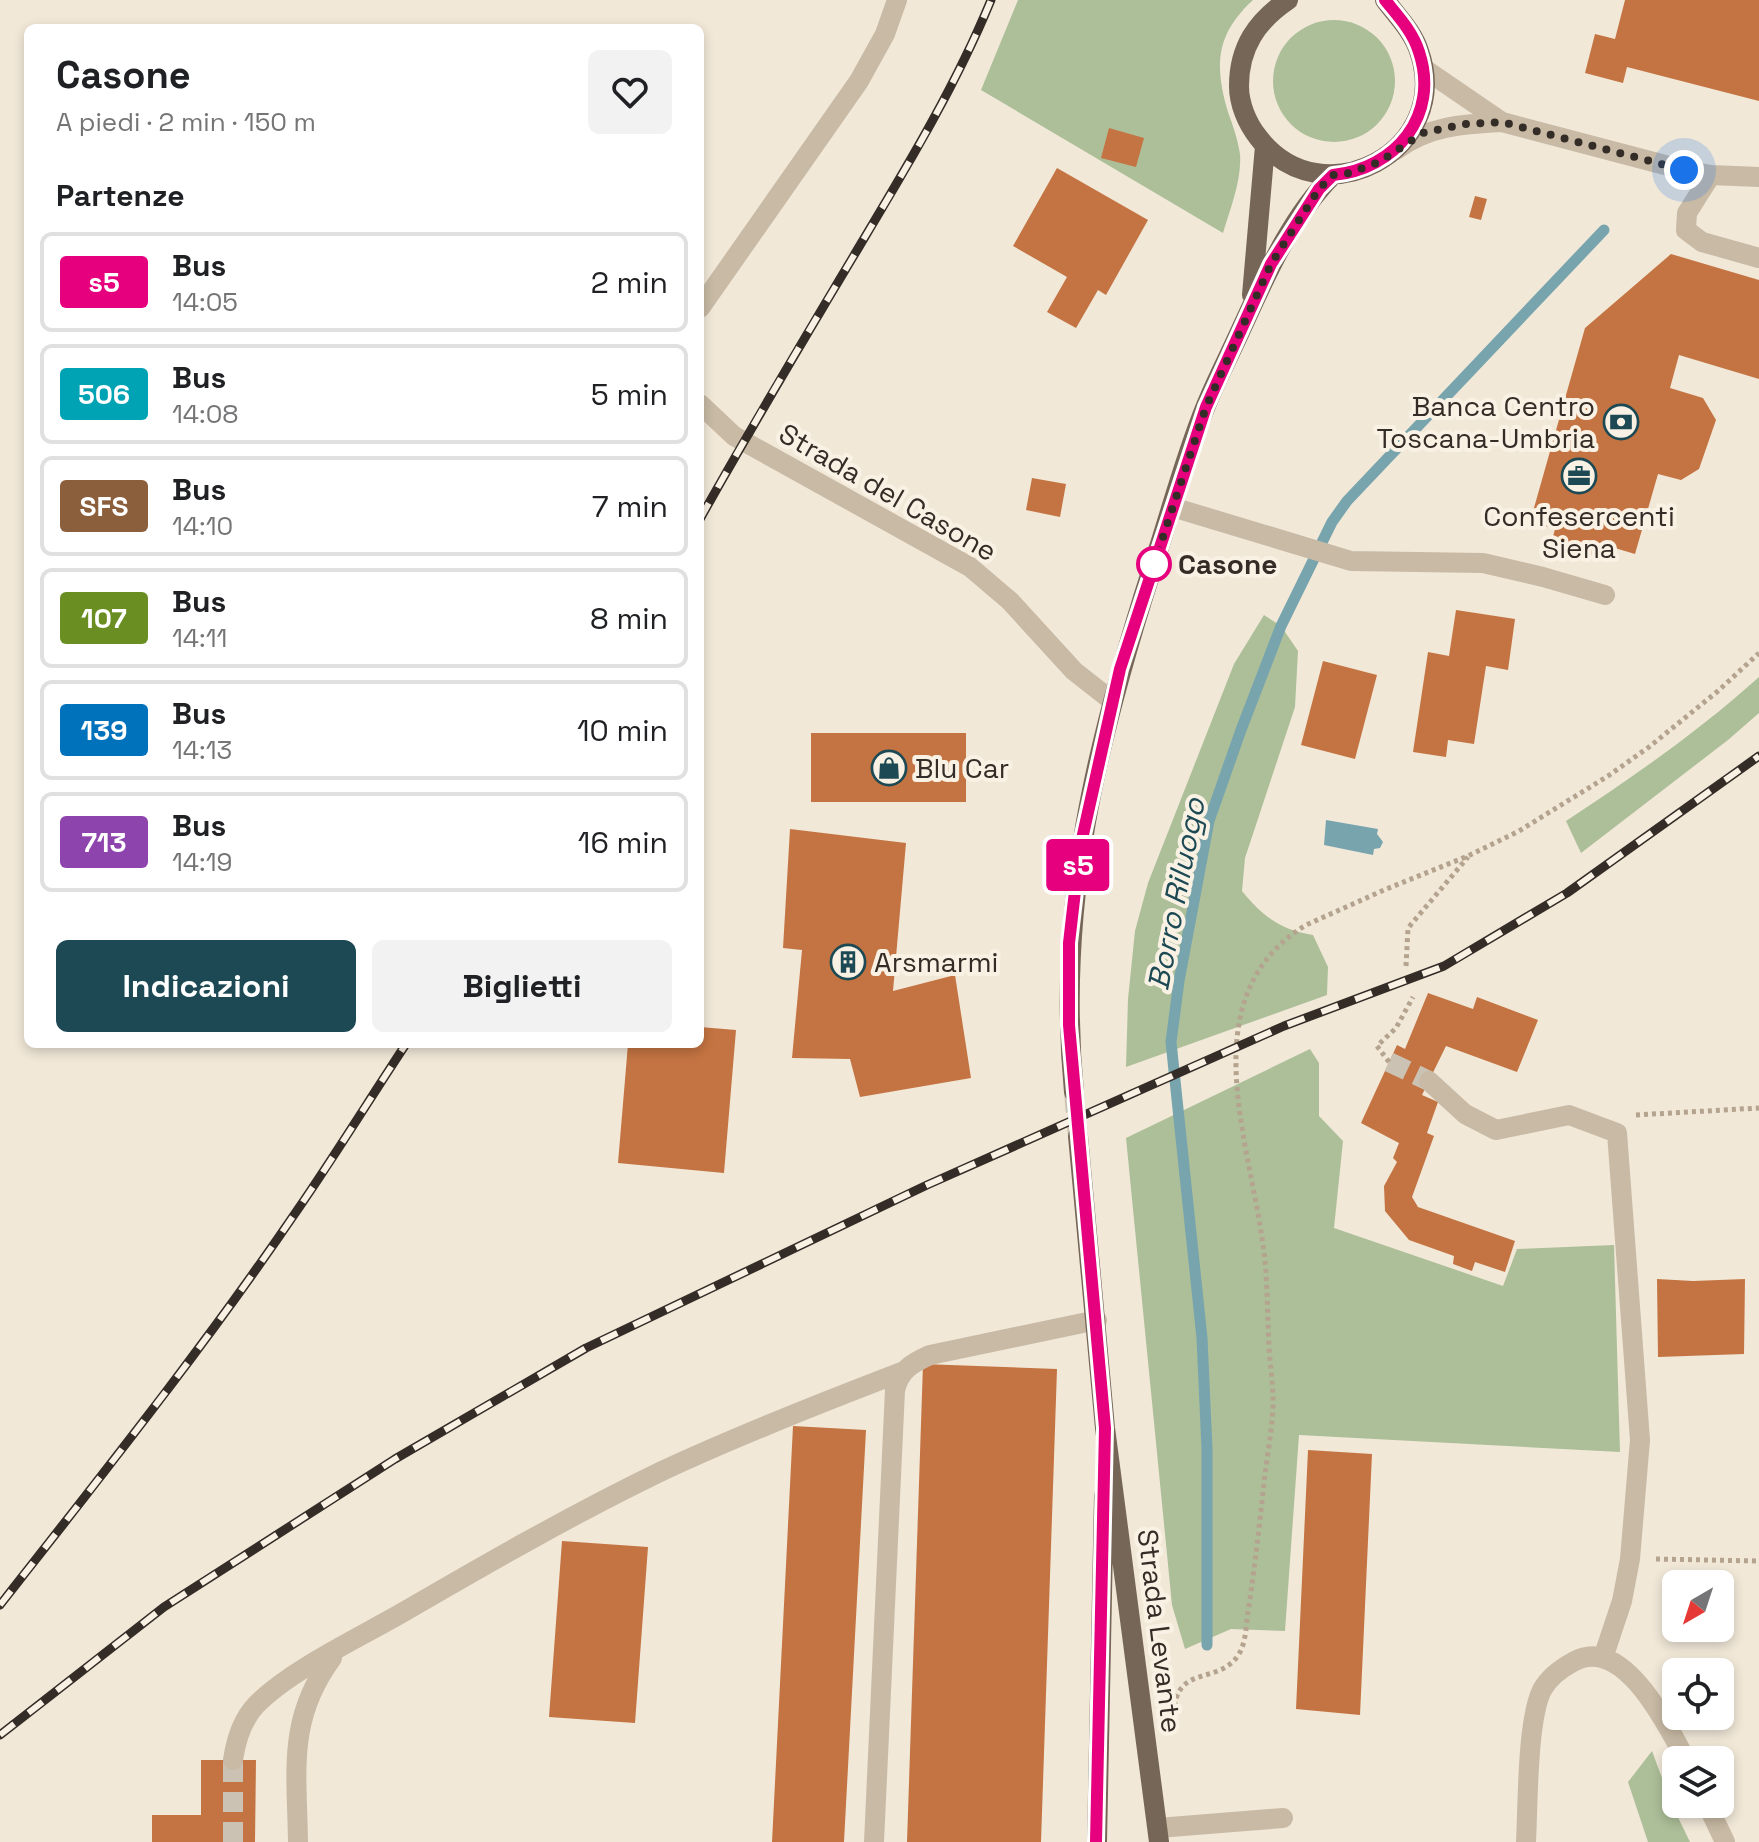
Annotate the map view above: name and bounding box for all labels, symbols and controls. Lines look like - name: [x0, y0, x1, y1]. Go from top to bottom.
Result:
- button: heart: [588, 50, 672, 134]
- text: Casone: [56, 51, 191, 99]
- text: A piedi · 2 min · 150 m: [56, 105, 316, 139]
- your location: [1664, 150, 1704, 190]
- text: Partenze: [56, 176, 185, 215]
- text: Bus: [172, 246, 226, 285]
- text: 2 min: [591, 263, 668, 302]
- text: s5: [88, 264, 120, 300]
- text: 14:05: [172, 285, 238, 319]
- text: Bus: [172, 358, 226, 397]
- text: 5 min: [591, 375, 668, 414]
- text: 506: [78, 376, 130, 412]
- place label: Banca Centro Toscana-Umbria: [1376, 388, 1595, 456]
- text: 14:08: [172, 397, 239, 431]
- bank icon: Banca Centro Toscana-Umbria: [1602, 403, 1640, 441]
- street label: Strada del Casone: [773, 415, 1003, 569]
- office icon: Confesercenti Siena: [1560, 457, 1598, 495]
- text: Bus: [172, 470, 226, 509]
- text: 7 min: [592, 487, 668, 526]
- text: SFS: [80, 488, 128, 524]
- place label: Confesercenti Siena: [1483, 498, 1675, 566]
- text: 14:10: [172, 509, 233, 543]
- place label: Casone: [1178, 546, 1277, 582]
- marker: Casone: [1137, 547, 1171, 581]
- text: Bus: [172, 582, 226, 621]
- text: 8 min: [590, 599, 668, 638]
- text: 107: [81, 600, 127, 636]
- text: 14:11: [172, 621, 227, 655]
- text: Bus: [172, 694, 226, 733]
- text: 10 min: [577, 711, 668, 750]
- text: 139: [81, 712, 127, 748]
- text: 14:13: [172, 733, 232, 767]
- shop icon: Blu Car: [870, 749, 908, 787]
- place label: Blu Car: [915, 750, 1009, 786]
- water label: Borro Riluogo: [1138, 793, 1214, 993]
- text: Bus: [172, 806, 226, 845]
- text: 16 min: [578, 823, 668, 862]
- text: 713: [82, 824, 126, 860]
- line badge: s5: [1042, 839, 1114, 891]
- text: 14:19: [172, 845, 232, 879]
- text: s5: [1062, 847, 1094, 883]
- button: Indicazioni: [56, 940, 356, 1032]
- button: Biglietti: [372, 940, 672, 1032]
- building icon: Arsmarmi: [829, 943, 867, 981]
- place label: Arsmarmi: [874, 944, 998, 980]
- street label: Strada Levante: [1130, 1527, 1190, 1735]
- north arrow: [1662, 1570, 1734, 1642]
- map controls: [1662, 1570, 1734, 1818]
- button: locate: [1662, 1658, 1734, 1730]
- button: layers: [1662, 1746, 1734, 1818]

